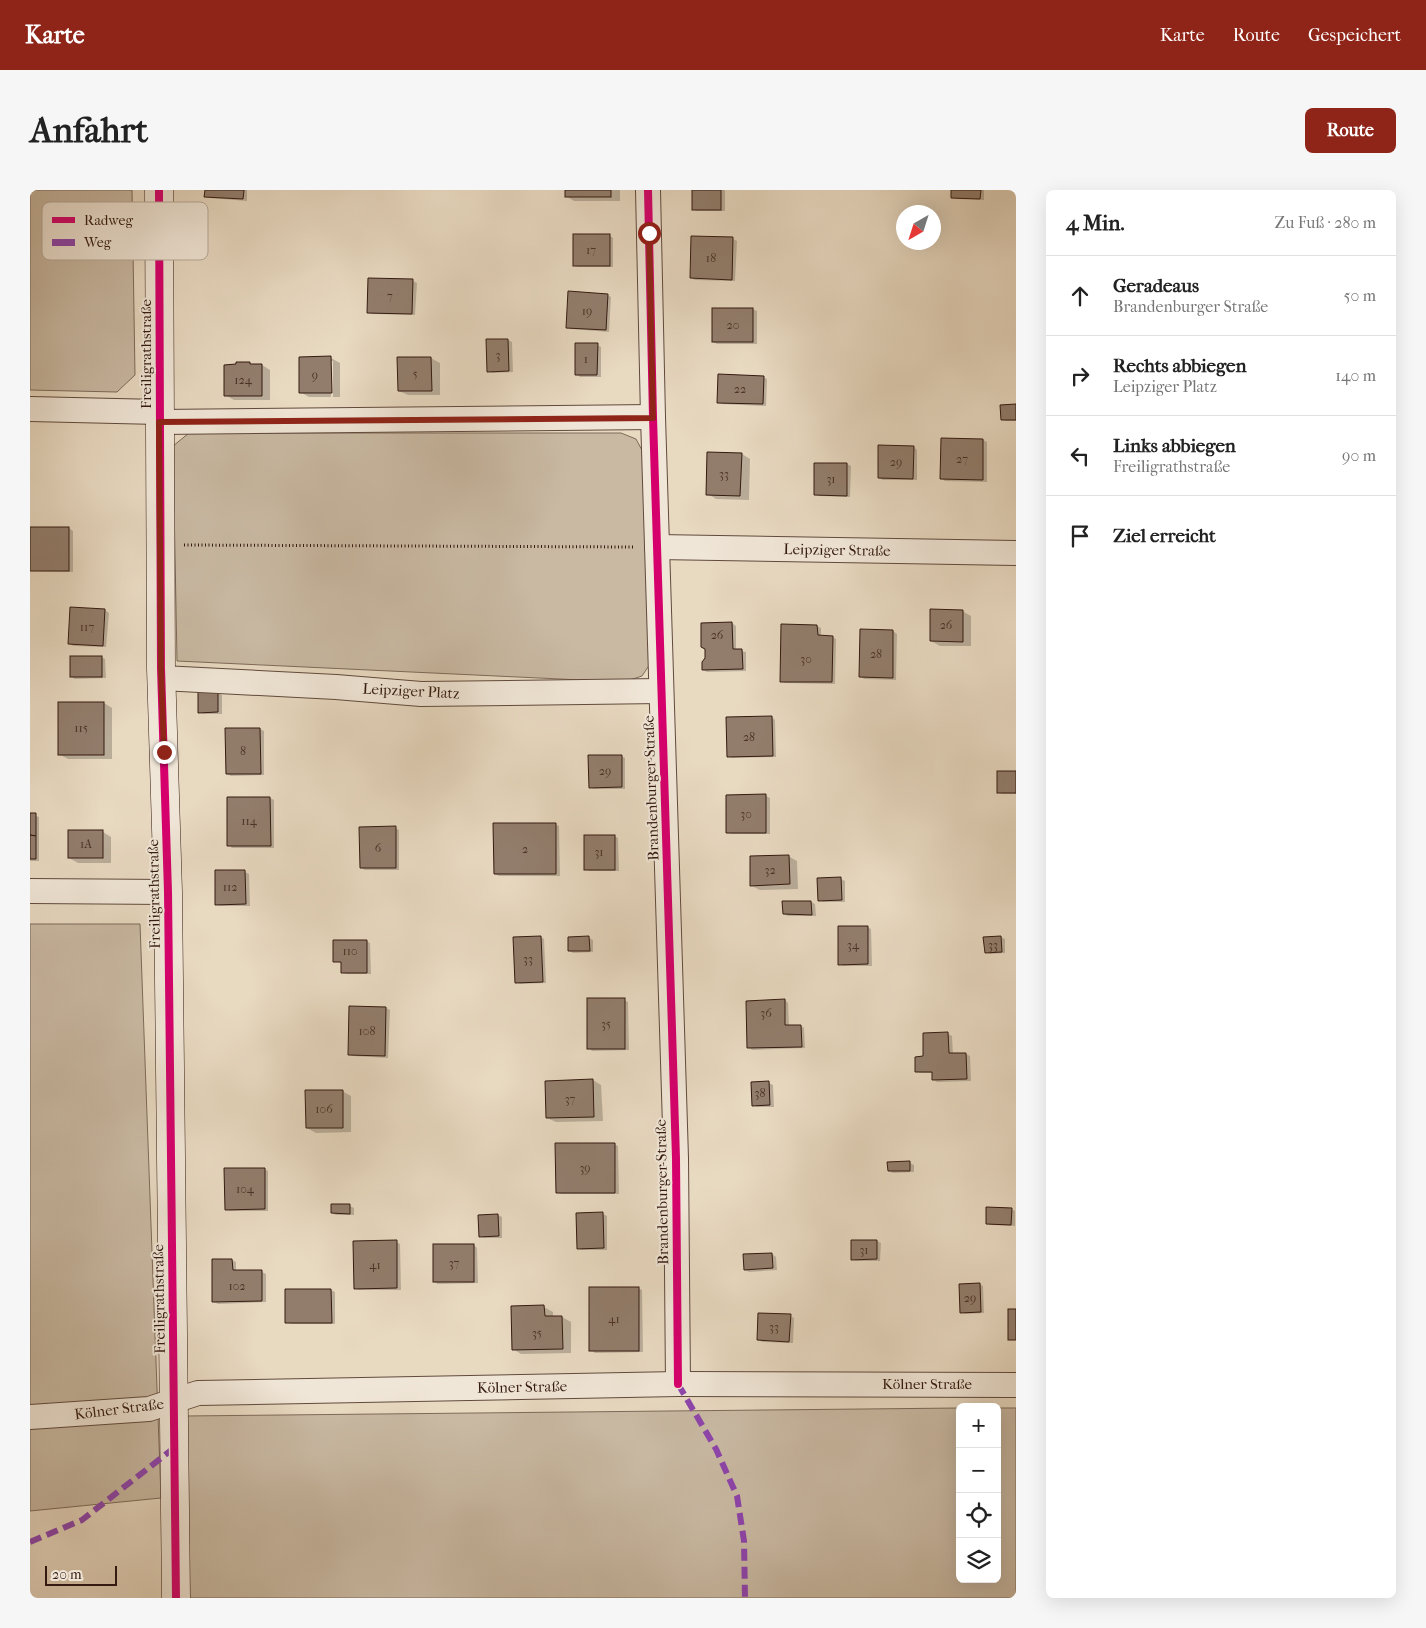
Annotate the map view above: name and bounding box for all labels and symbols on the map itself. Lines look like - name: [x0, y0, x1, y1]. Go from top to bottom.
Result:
- legend: [42, 202, 208, 260]
- north arrow: [896, 205, 941, 250]
- text: Radweg: [84, 212, 133, 229]
- route start: [638, 222, 661, 245]
- text: Weg: [83, 234, 112, 251]
- house number: 17: [586, 243, 596, 257]
- house number: 18: [706, 251, 716, 265]
- house number: 7: [387, 289, 393, 303]
- street label: Freiligrathstraße: [137, 299, 155, 409]
- house number: 19: [582, 304, 592, 318]
- house number: 20: [727, 318, 739, 332]
- house number: 3: [496, 348, 501, 362]
- house number: 1: [584, 352, 588, 366]
- house number: 5: [412, 367, 418, 381]
- house number: 9: [312, 368, 318, 382]
- house number: 124: [234, 373, 253, 387]
- house number: 22: [734, 382, 746, 396]
- house number: 27: [956, 452, 968, 466]
- house number: 29: [890, 455, 902, 469]
- house number: 33: [719, 467, 729, 481]
- house number: 31: [826, 472, 836, 486]
- street label: Leipziger Straße: [783, 540, 891, 560]
- house number: 26: [940, 618, 953, 632]
- house number: 117: [80, 620, 94, 634]
- house number: 26: [711, 628, 724, 642]
- house number: 28: [870, 647, 882, 661]
- house number: 30: [800, 652, 812, 666]
- street label: Leipziger Platz: [362, 679, 460, 703]
- street label: Brandenburger Straße: [639, 714, 663, 861]
- house number: 115: [74, 721, 88, 735]
- house number: 28: [743, 730, 755, 744]
- route end: [153, 741, 176, 764]
- house number: 8: [240, 744, 246, 758]
- house number: 29: [599, 764, 611, 778]
- house number: 30: [740, 807, 752, 821]
- house number: 114: [241, 814, 258, 828]
- house number: 1A: [80, 837, 92, 851]
- street label: Freiligrathstraße: [144, 838, 164, 949]
- house number: 6: [375, 841, 382, 855]
- house number: 2: [522, 842, 528, 856]
- house number: 31: [594, 845, 604, 859]
- house number: 32: [764, 863, 776, 877]
- house number: 112: [223, 880, 237, 894]
- house number: 34: [847, 938, 860, 952]
- house number: 33: [988, 938, 998, 952]
- house number: 110: [342, 944, 358, 958]
- house number: 33: [523, 952, 533, 966]
- house number: 36: [760, 1006, 772, 1020]
- house number: 35: [601, 1017, 611, 1031]
- house number: 108: [359, 1024, 375, 1038]
- house number: 38: [755, 1086, 765, 1100]
- house number: 37: [565, 1092, 576, 1106]
- house number: 106: [315, 1102, 333, 1116]
- street label: Brandenburger Straße: [652, 1118, 672, 1265]
- house number: 39: [579, 1161, 591, 1175]
- house number: 104: [236, 1182, 255, 1196]
- street label: Freiligrathstraße: [149, 1243, 169, 1354]
- house number: 31: [859, 1243, 869, 1257]
- house number: 37: [449, 1256, 460, 1270]
- house number: 41: [369, 1258, 381, 1272]
- house number: 102: [228, 1279, 246, 1293]
- house number: 29: [964, 1291, 976, 1305]
- house number: 41: [608, 1312, 620, 1326]
- house number: 33: [769, 1320, 779, 1334]
- house number: 35: [532, 1326, 542, 1340]
- street label: Kölner Straße: [882, 1375, 973, 1393]
- street label: Kölner Straße: [477, 1377, 568, 1397]
- street label: Kölner Straße: [73, 1395, 165, 1423]
- scale bar: [45, 1563, 118, 1586]

